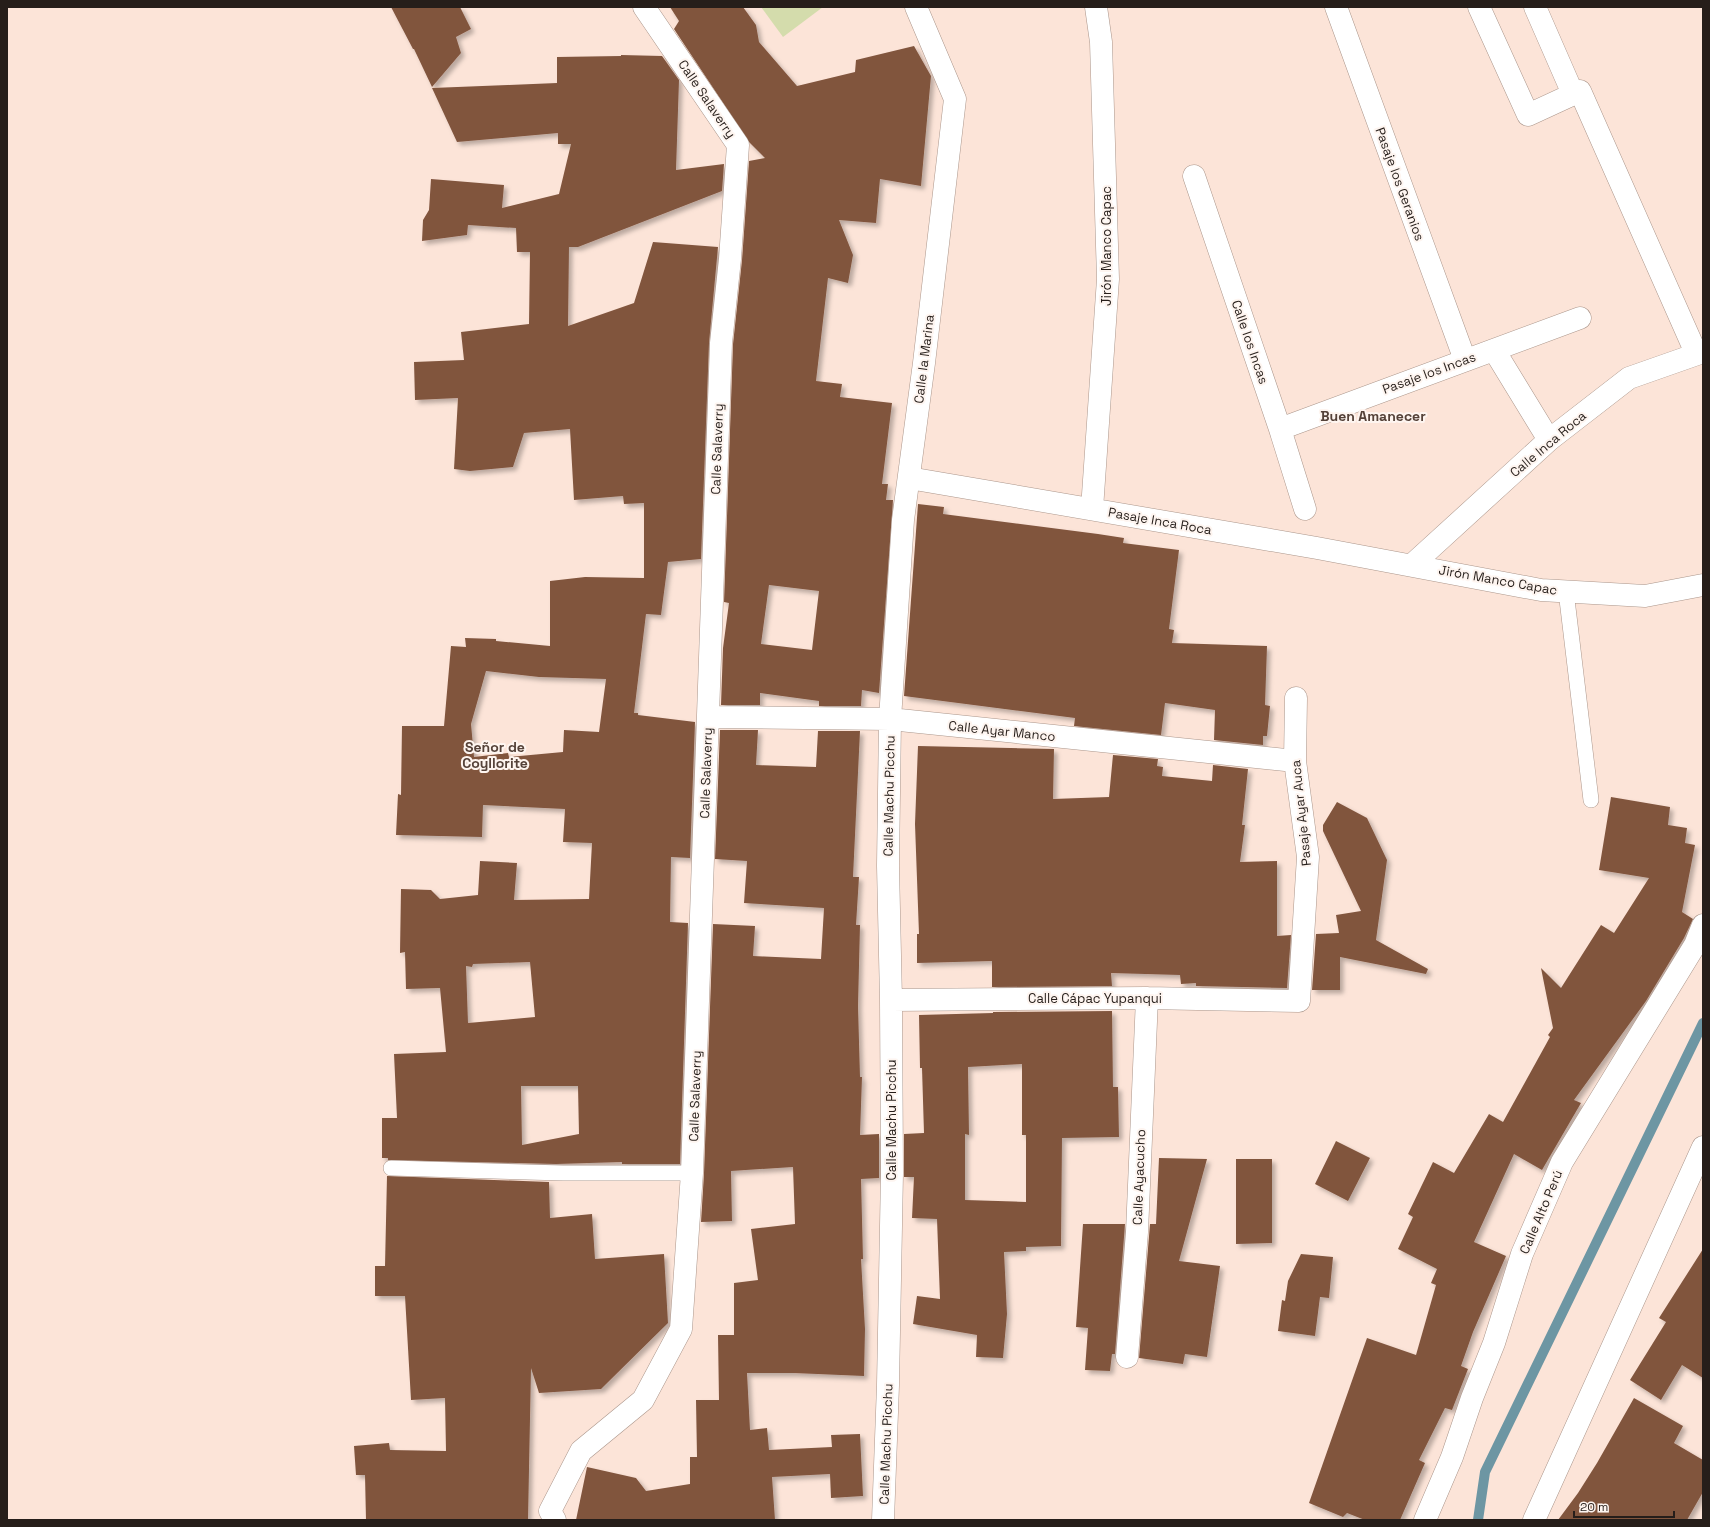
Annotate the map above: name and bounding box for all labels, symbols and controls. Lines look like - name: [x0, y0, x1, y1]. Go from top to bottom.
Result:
- street label: Calle Salaverry: [674, 56, 740, 142]
- street label: Pasaje los Geranios: [1372, 125, 1428, 243]
- street label: Jirón Manco Capac: [1098, 186, 1115, 306]
- street label: Calle los Incas: [1228, 298, 1272, 386]
- street label: Calle la Marina: [910, 313, 938, 404]
- street label: Pasaje los Incas: [1380, 348, 1478, 398]
- street label: Calle Salaverry: [707, 403, 727, 495]
- district label: Buen Amanecer: [1320, 407, 1426, 425]
- street label: Calle Inca Roca: [1506, 407, 1590, 481]
- street label: Pasaje Inca Roca: [1107, 504, 1214, 539]
- street label: Jirón Manco Capac: [1437, 561, 1559, 599]
- street label: Calle Ayar Manco: [948, 717, 1056, 745]
- street label: Calle Salaverry: [696, 727, 716, 819]
- street label: Calle Machu Picchu: [879, 735, 899, 857]
- district label: Señor de Coyllorite: [462, 738, 528, 772]
- street label: Pasaje Ayar Auca: [1287, 759, 1315, 867]
- street label: Calle Cápac Yupanqui: [1028, 990, 1162, 1007]
- street label: Calle Salaverry: [685, 1050, 705, 1142]
- street label: Calle Machu Picchu: [883, 1059, 900, 1181]
- street label: Calle Ayacucho: [1129, 1129, 1149, 1225]
- street label: Calle Alto Perú: [1516, 1167, 1566, 1257]
- street label: Calle Machu Picchu: [875, 1383, 897, 1505]
- scale bar: [1574, 1493, 1674, 1519]
- text: 20 m: [1580, 1499, 1608, 1515]

